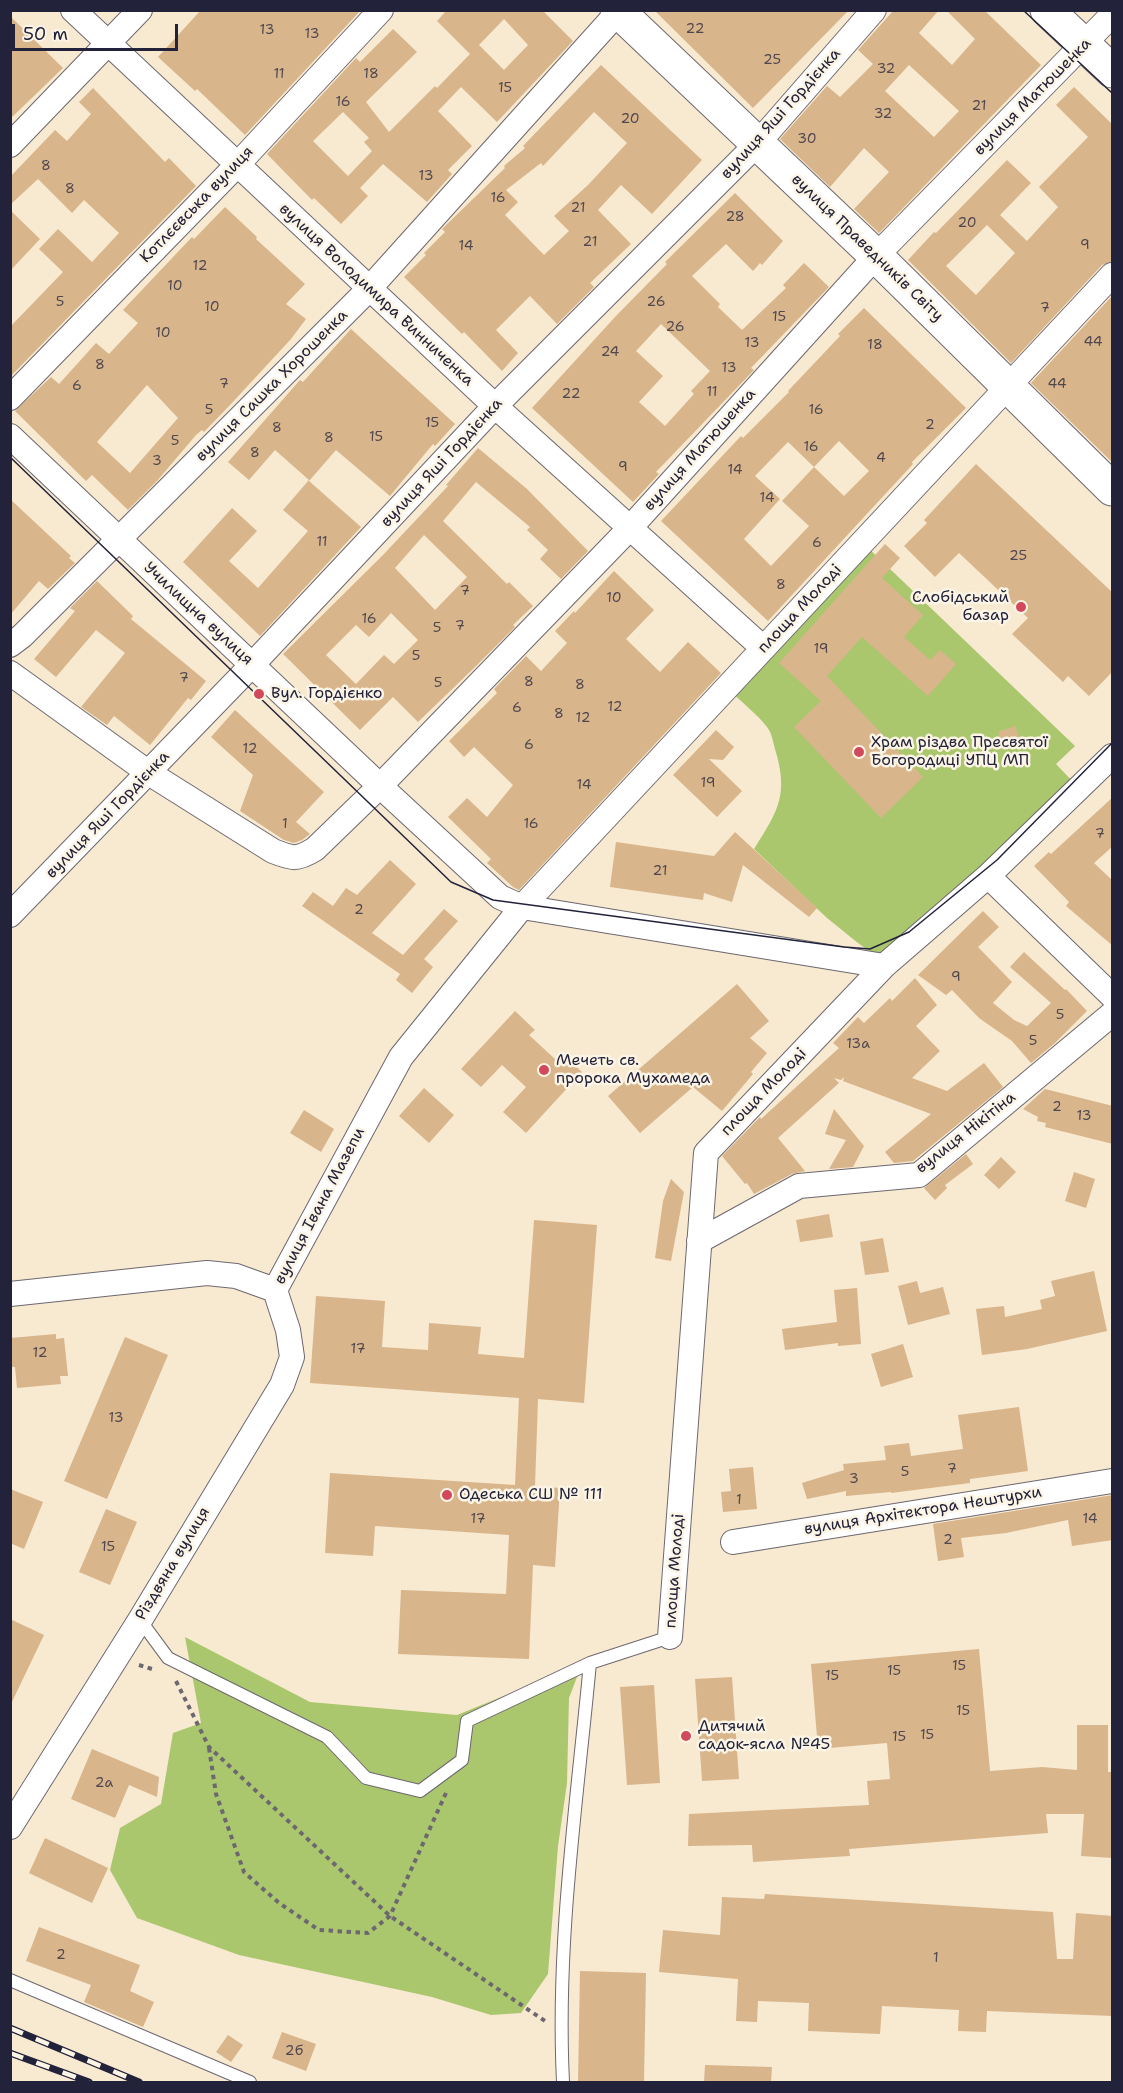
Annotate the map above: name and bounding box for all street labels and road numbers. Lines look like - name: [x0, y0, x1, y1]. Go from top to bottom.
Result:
- street label: вулиця Матюшенка: [970, 34, 1096, 160]
- street label: вулиця Яші Гордієнка: [717, 45, 845, 183]
- street label: Котлєєвська вулиця: [136, 143, 258, 267]
- street label: вулиця Праведників Світу: [787, 170, 947, 326]
- street label: вулиця Володимира Винниченка: [275, 200, 477, 390]
- street label: вулиця Сашка Хорошенка: [192, 306, 352, 466]
- street label: вулиця Матюшенка: [640, 385, 760, 515]
- street label: вулиця Яші Гордієнка: [377, 394, 507, 532]
- street label: Училищна вулиця: [139, 558, 257, 670]
- street label: площа Молоді: [754, 561, 846, 657]
- street label: вулиця Яші Гордієнка: [42, 747, 174, 883]
- street label: площа Молоді: [717, 1044, 811, 1140]
- street label: вулиця Нікітіна: [912, 1088, 1020, 1178]
- street label: вулиця Івана Мазепи: [270, 1124, 370, 1288]
- street label: вулиця Архітектора Нештурхи: [803, 1483, 1043, 1539]
- street label: Різдвяна вулиця: [132, 1504, 214, 1624]
- street label: площа Молоді: [661, 1513, 689, 1629]

